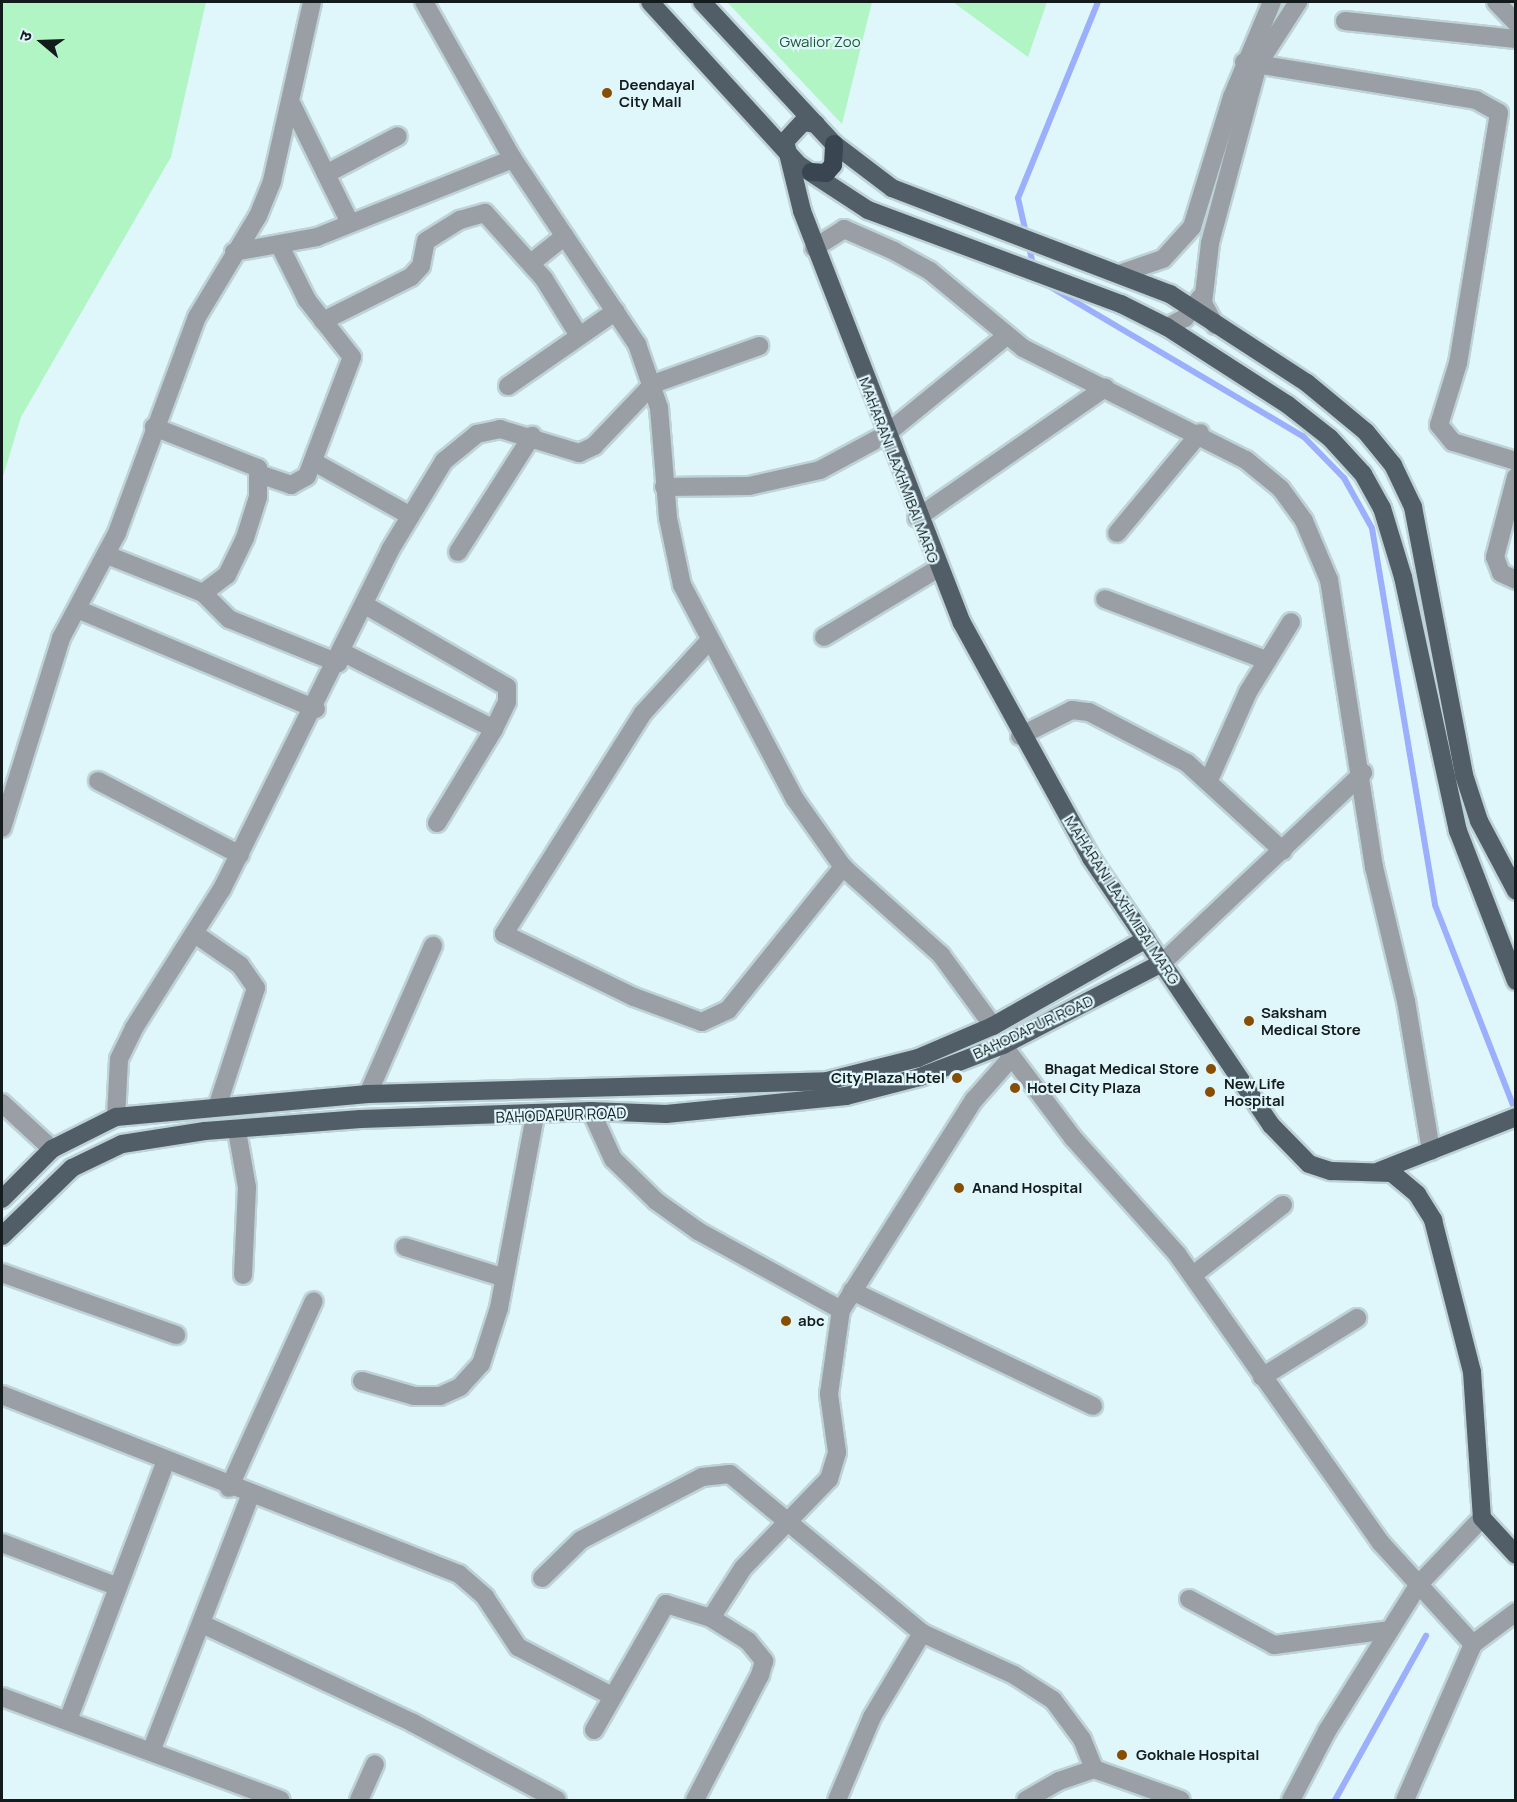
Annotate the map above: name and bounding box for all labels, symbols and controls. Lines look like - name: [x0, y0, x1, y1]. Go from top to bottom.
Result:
- north arrow: [12, 12, 72, 72]
- text: उ: [13, 28, 37, 44]
- park label: Gwalior Zoo: [779, 33, 861, 51]
- place label: Deendayal City Mall: [619, 75, 695, 110]
- marker: Deendayal City Mall: [600, 86, 614, 100]
- street label: MAHARANI LAXHMIBAI MARG: [855, 375, 943, 565]
- street label: MAHARANI LAXHMIBAI MARG: [1061, 812, 1183, 988]
- street label: BAHODAPUR ROAD: [970, 991, 1096, 1063]
- place label: Saksham Medical Store: [1261, 1003, 1361, 1038]
- marker: Saksham Medical Store: [1242, 1014, 1256, 1028]
- place label: Bhagat Medical Store: [1044, 1060, 1199, 1078]
- marker: Bhagat Medical Store: [1204, 1062, 1218, 1076]
- place label: City Plaza Hotel: [831, 1069, 945, 1087]
- marker: City Plaza Hotel: [950, 1071, 964, 1085]
- place label: New Life Hospital: [1224, 1074, 1285, 1109]
- place label: Hotel City Plaza: [1027, 1079, 1141, 1097]
- marker: Hotel City Plaza: [1008, 1081, 1022, 1095]
- marker: New Life Hospital: [1201, 1083, 1219, 1101]
- street label: BAHODAPUR ROAD: [495, 1104, 627, 1126]
- marker: Anand Hospital: [950, 1179, 968, 1197]
- place label: Anand Hospital: [972, 1179, 1082, 1197]
- place label: abc: [798, 1312, 825, 1330]
- marker: abc: [779, 1314, 793, 1328]
- marker: Gokhale Hospital: [1113, 1746, 1131, 1764]
- place label: Gokhale Hospital: [1136, 1746, 1259, 1764]

